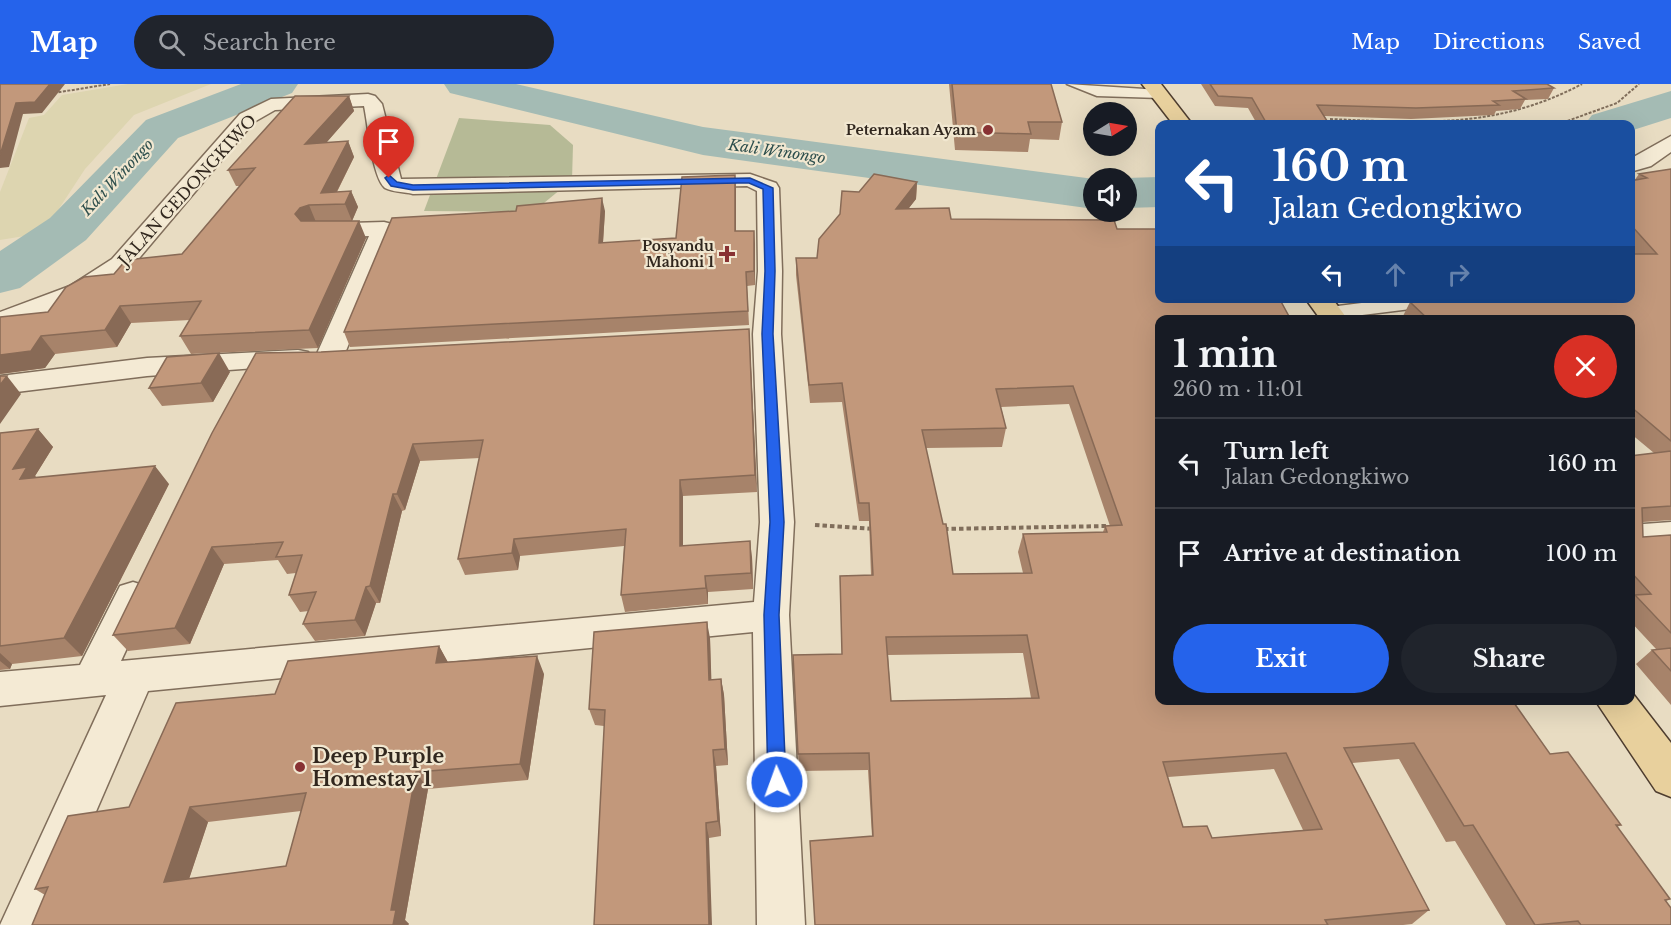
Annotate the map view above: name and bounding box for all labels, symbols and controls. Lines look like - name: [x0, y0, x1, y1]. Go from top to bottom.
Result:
- search box: [134, 15, 554, 69]
- text: Map: [30, 25, 98, 60]
- icon: search: [155, 26, 188, 59]
- text: Search here: [203, 29, 336, 56]
- text: Map: [1351, 29, 1400, 55]
- text: Directions: [1433, 29, 1545, 55]
- text: Saved: [1578, 29, 1641, 55]
- north arrow: [1083, 102, 1137, 156]
- map controls: [1083, 102, 1137, 222]
- street label: JALAN GEDONGKIWO: [112, 110, 260, 271]
- pin: [363, 116, 414, 178]
- place label: Peternakan Ayam: [846, 121, 977, 139]
- marker: Peternakan Ayam: [981, 123, 995, 137]
- icon: arrive: [372, 125, 405, 158]
- water label: Kali Winongo: [76, 135, 157, 220]
- water label: Kali Winongo: [726, 135, 827, 167]
- text: 160 m: [1272, 140, 1408, 192]
- icon: left: [1173, 144, 1251, 222]
- button: sound: [1083, 168, 1137, 222]
- text: Jalan Gedongkiwo: [1272, 192, 1522, 225]
- place label: Posyandu Mahoni 1: [642, 237, 714, 271]
- marker: Posyandu Mahoni 1: [718, 245, 736, 263]
- icon: left: [1316, 258, 1349, 291]
- icon: ahead: [1379, 258, 1412, 291]
- icon: right: [1442, 258, 1475, 291]
- text: 1 min: [1173, 332, 1277, 377]
- button: close: [1554, 335, 1617, 398]
- text: 260 m · 11:01: [1173, 377, 1304, 401]
- text: Turn left: [1224, 438, 1329, 465]
- icon: left: [1173, 447, 1206, 480]
- text: 160 m: [1547, 450, 1617, 477]
- text: Jalan Gedongkiwo: [1224, 465, 1409, 489]
- icon: arrive: [1173, 537, 1206, 570]
- text: Arrive at destination: [1224, 540, 1461, 567]
- text: 100 m: [1546, 540, 1617, 567]
- button: Exit: [1173, 624, 1389, 693]
- button: Share: [1401, 624, 1617, 693]
- place label: Deep Purple Homestay 1: [312, 744, 444, 791]
- position arrow: [745, 750, 809, 814]
- marker: Deep Purple Homestay 1: [293, 760, 307, 774]

